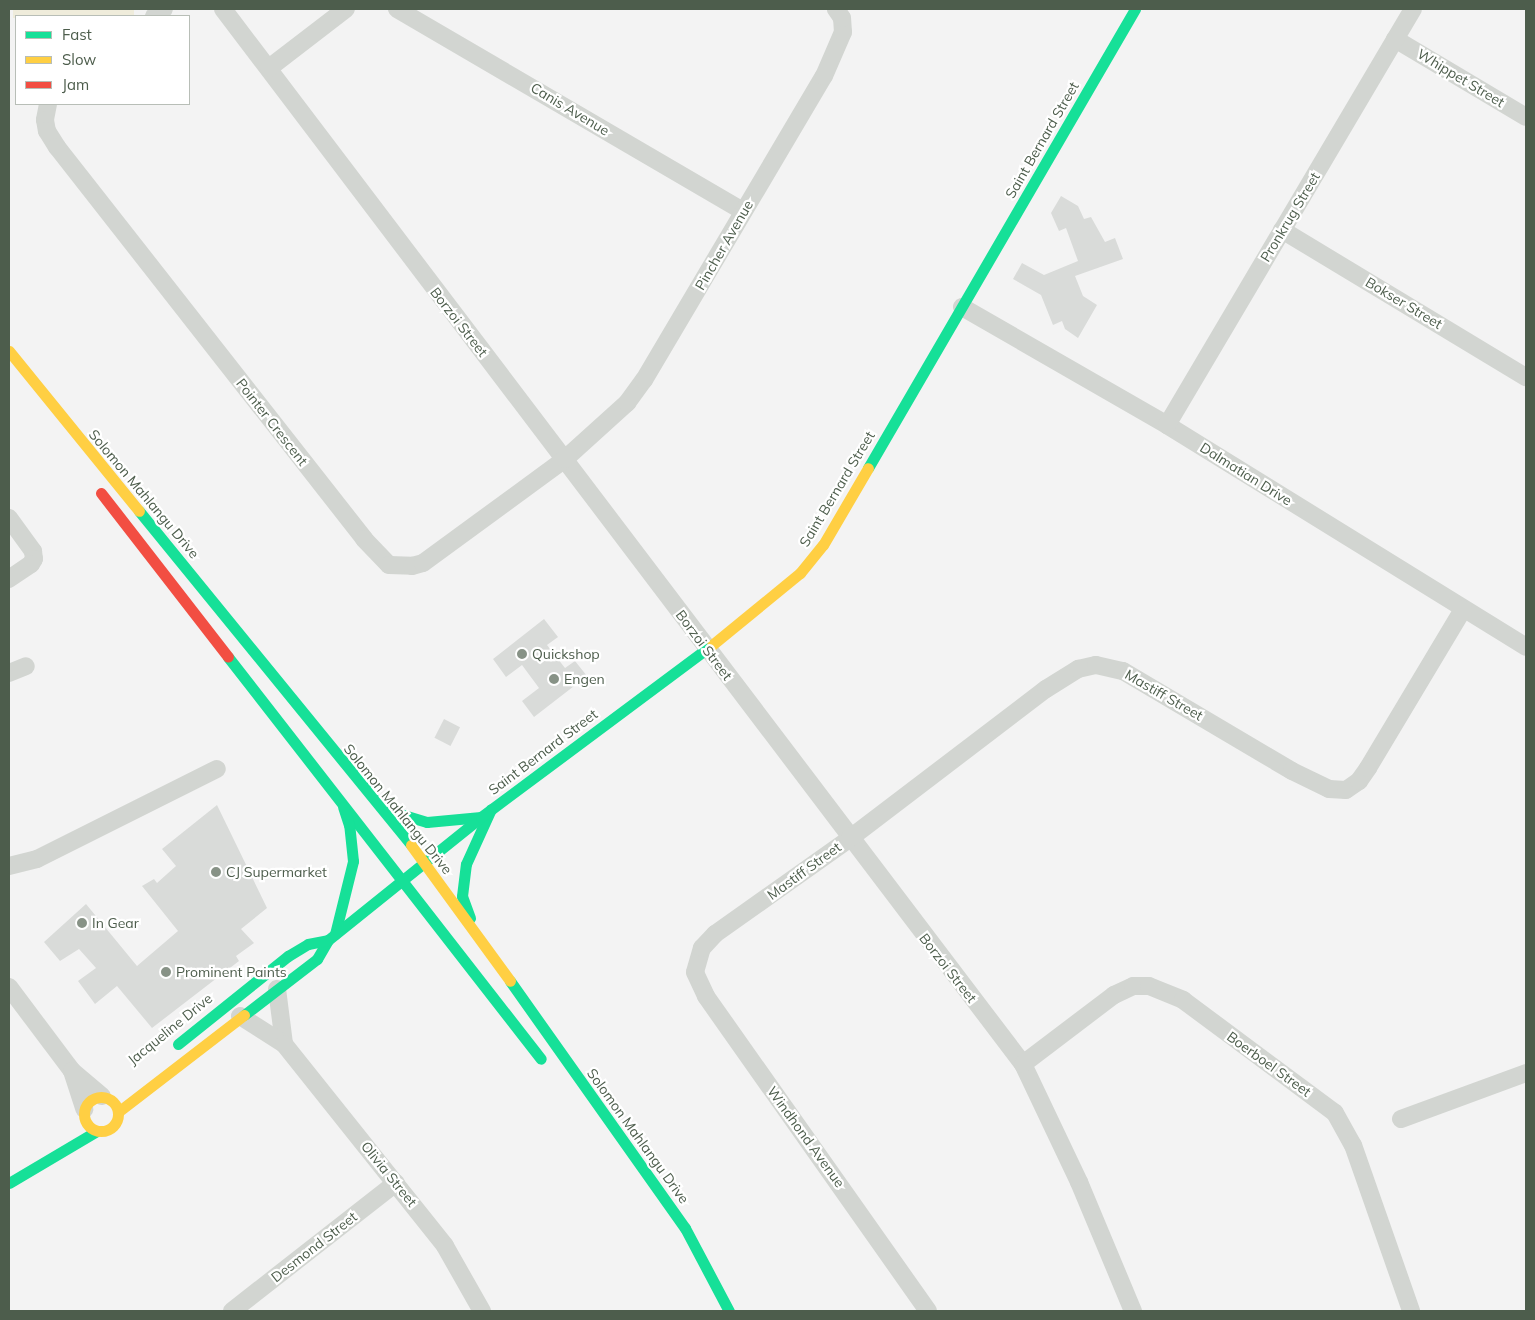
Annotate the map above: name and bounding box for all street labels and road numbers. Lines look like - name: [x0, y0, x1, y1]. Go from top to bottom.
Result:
- street label: Whippet Street: [1414, 45, 1508, 111]
- street label: Canis Avenue: [528, 79, 612, 139]
- street label: Saint Bernard Street: [1002, 79, 1082, 201]
- street label: Pronkrug Street: [1257, 169, 1323, 265]
- street label: Pincher Avenue: [692, 197, 756, 293]
- street label: Bokser Street: [1363, 273, 1445, 333]
- street label: Borzoi Street: [427, 284, 491, 360]
- street label: Pointer Crescent: [233, 375, 311, 469]
- street label: Solomon Mahlangu Drive: [85, 426, 203, 562]
- street label: Saint Bernard Street: [796, 428, 878, 550]
- street label: Dalmatian Drive: [1197, 439, 1295, 509]
- street label: Borzoi Street: [672, 607, 736, 683]
- street label: Mastiff Street: [1122, 666, 1206, 724]
- street label: Saint Bernard Street: [485, 706, 601, 798]
- street label: Solomon Mahlangu Drive: [340, 740, 456, 878]
- street label: Mastiff Street: [764, 839, 844, 903]
- street label: Borzoi Street: [916, 930, 980, 1006]
- street label: Jacqueline Drive: [124, 990, 216, 1068]
- street label: Boerboel Street: [1224, 1028, 1314, 1100]
- street label: Solomon Mahlangu Drive: [583, 1065, 693, 1207]
- street label: Windhond Avenue: [764, 1083, 848, 1191]
- street label: Olivia Street: [358, 1138, 420, 1210]
- street label: Desmond Street: [268, 1208, 360, 1286]

